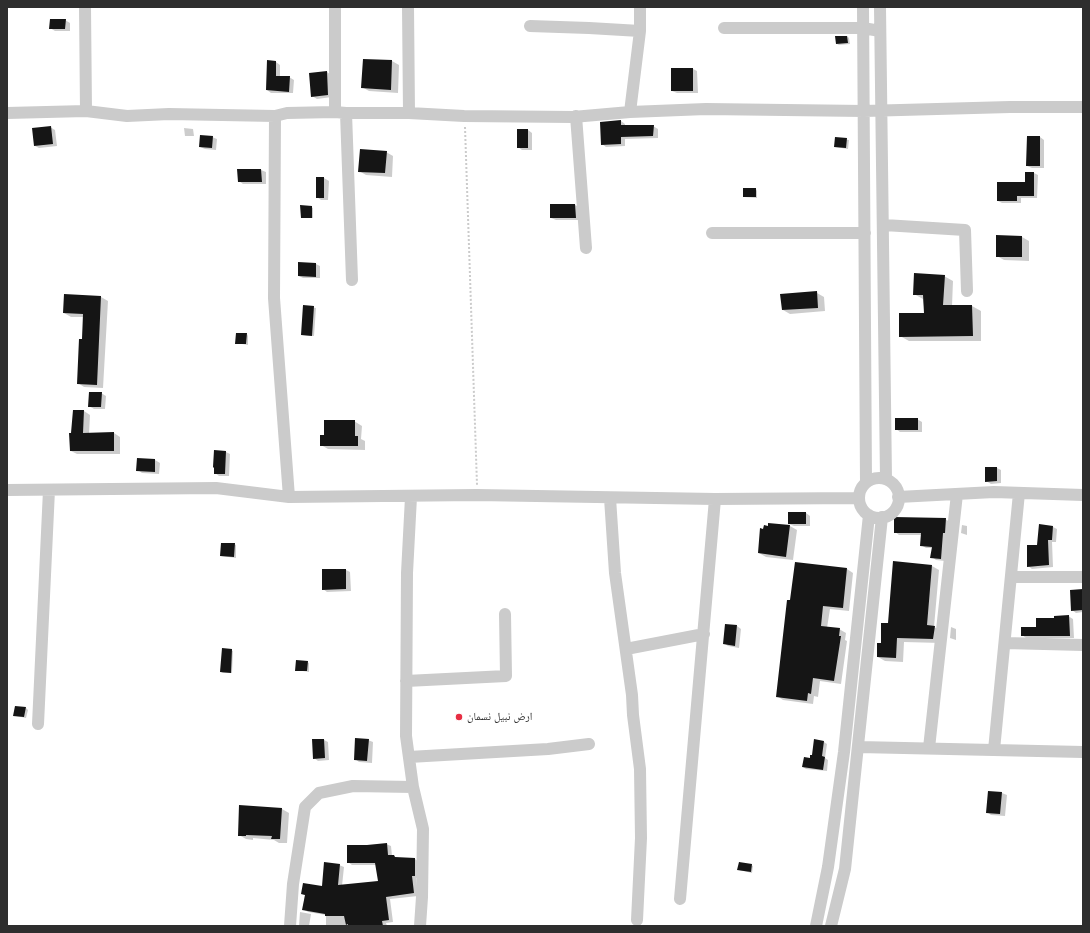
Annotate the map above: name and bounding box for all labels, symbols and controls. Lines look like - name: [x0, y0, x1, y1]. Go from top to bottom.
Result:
- place label: ارض نبيل نسمان: [467, 710, 532, 724]
- marker: ارض نبيل نسمان: [454, 712, 464, 722]

